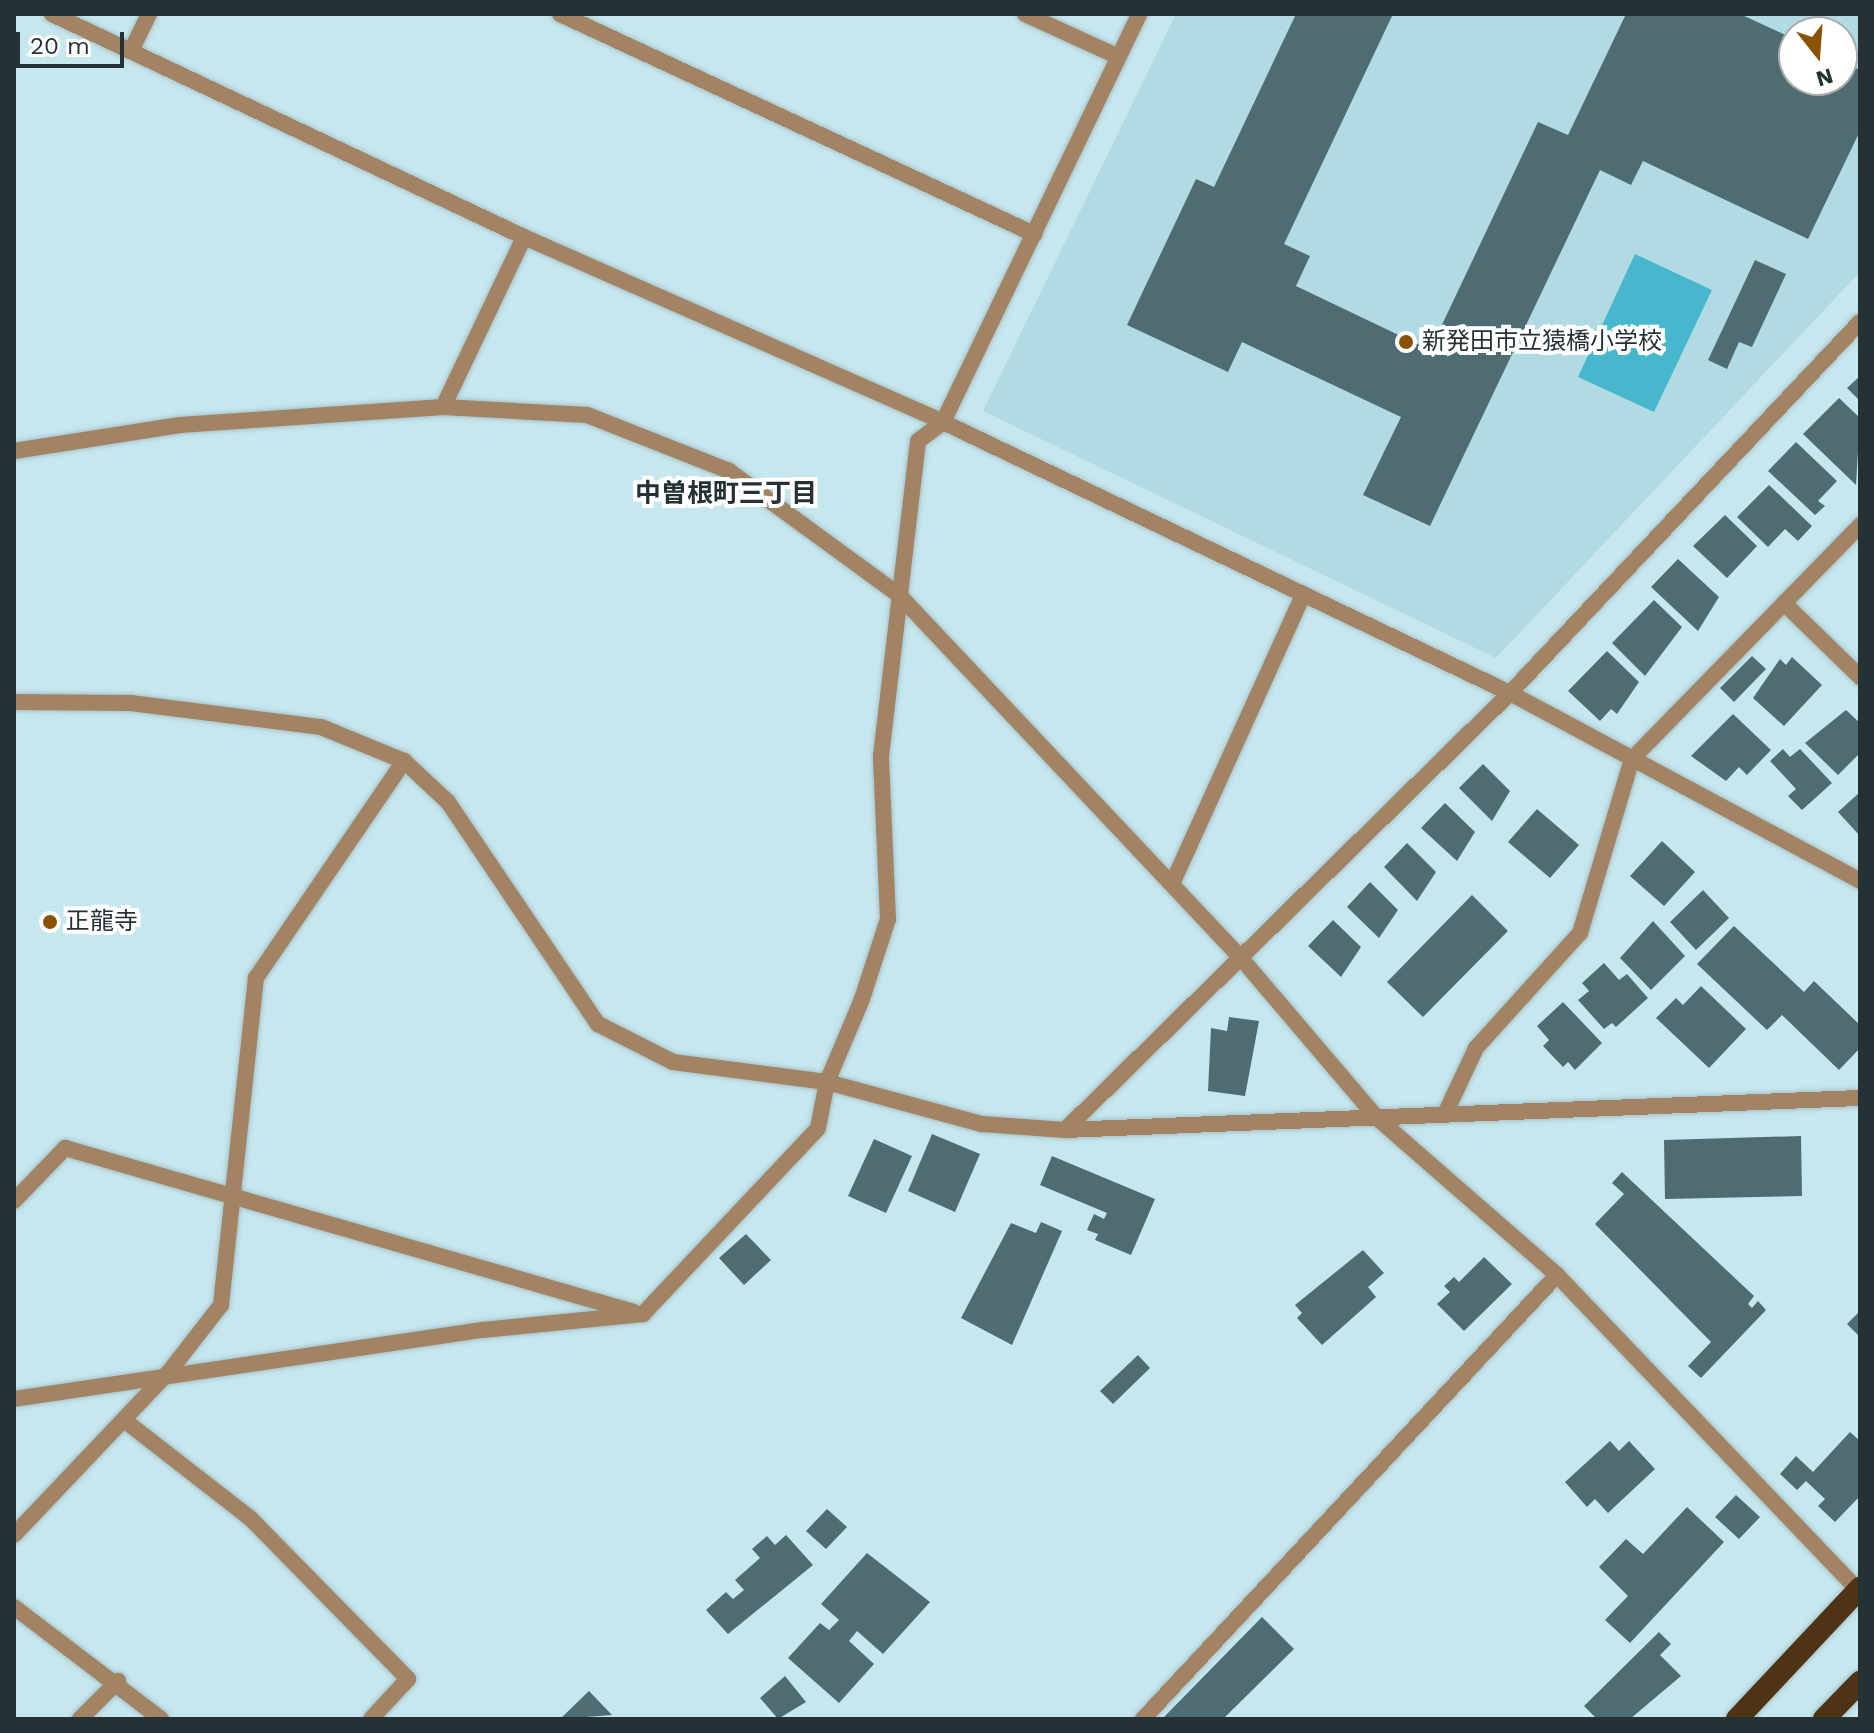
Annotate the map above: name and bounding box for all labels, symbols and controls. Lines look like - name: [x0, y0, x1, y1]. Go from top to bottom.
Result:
- scale bar: [20, 16, 128, 66]
- north arrow: [1778, 16, 1858, 96]
- text: 20 m: [30, 32, 90, 60]
- text: N: [1813, 63, 1836, 92]
- place label: 新発田市立猿橋小学校: [1422, 328, 1662, 356]
- marker: 新発田市立猿橋小学校: [1397, 333, 1415, 351]
- district label: 中曽根町三丁目: [635, 478, 817, 510]
- place label: 正龍寺: [66, 908, 138, 936]
- marker: 正龍寺: [41, 913, 59, 931]

